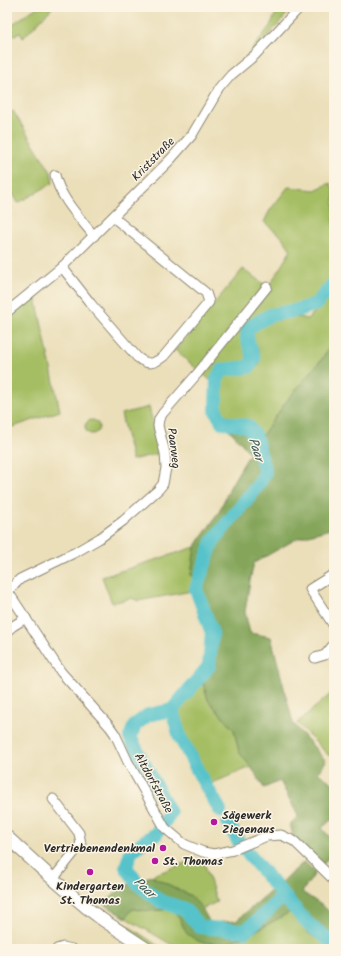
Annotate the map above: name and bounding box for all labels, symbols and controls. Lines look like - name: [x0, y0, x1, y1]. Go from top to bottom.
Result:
- street label: Kriststraße: [127, 132, 180, 186]
- street label: Paarweg: [162, 427, 185, 470]
- water label: Paar: [242, 435, 270, 466]
- street label: Altdorfstraße: [129, 750, 178, 817]
- place label: Sägewerk Ziegenaus: [222, 806, 275, 839]
- marker: Sägewerk Ziegenaus: [209, 817, 219, 827]
- place label: Vertriebenendenkmal: [44, 839, 156, 858]
- marker: Vertriebenendenkmal: [158, 843, 168, 853]
- place label: St. Thomas: [163, 852, 223, 871]
- marker: St. Thomas: [150, 856, 160, 866]
- marker: Kindergarten St. Thomas: [85, 867, 95, 877]
- water label: Paar: [128, 872, 162, 906]
- place label: Kindergarten St. Thomas: [56, 877, 124, 910]

